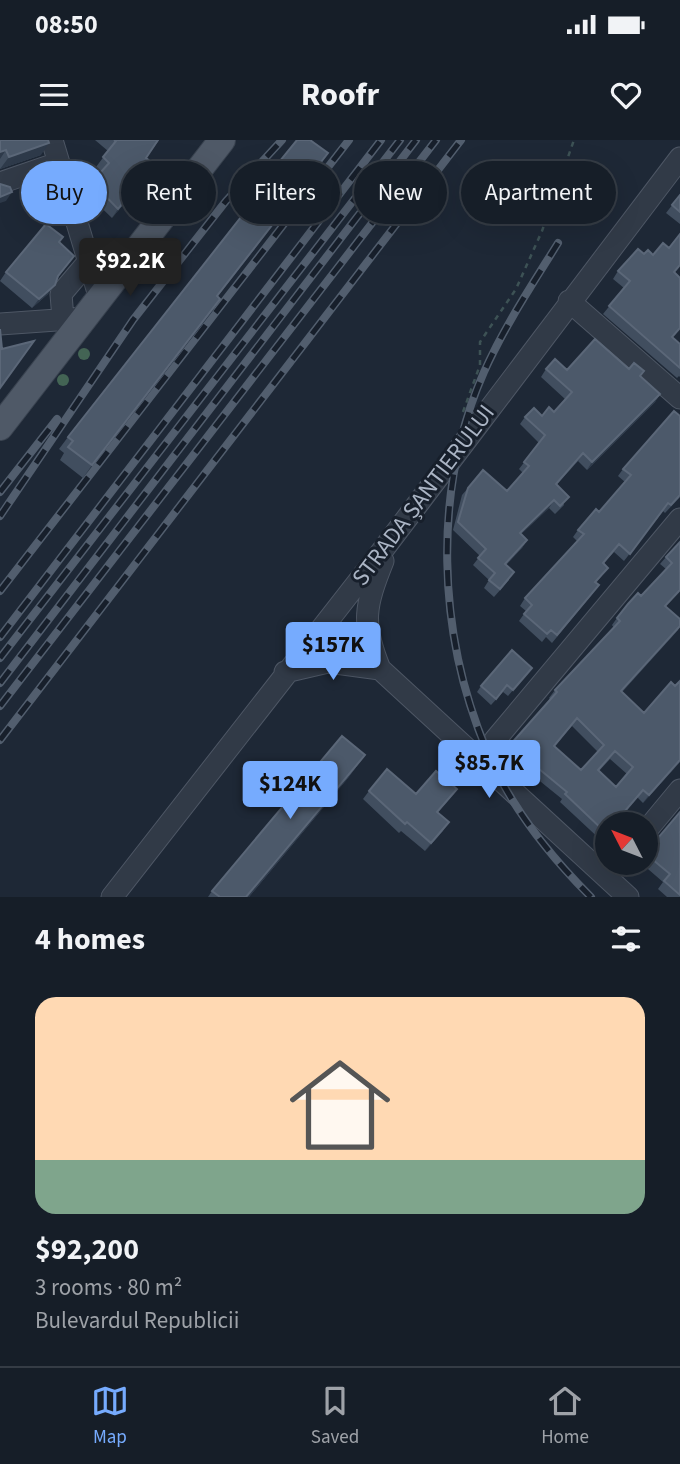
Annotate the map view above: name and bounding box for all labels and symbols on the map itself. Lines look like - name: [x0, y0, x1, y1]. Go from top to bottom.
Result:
- pin: $92.2K: [73, 239, 187, 298]
- street label: STRADA ȘANTIERULUI: [343, 397, 503, 593]
- pin: $157K: [284, 622, 382, 682]
- pin: $85.7K: [432, 740, 546, 800]
- pin: $124K: [241, 762, 339, 821]
- north arrow: [595, 812, 658, 875]

